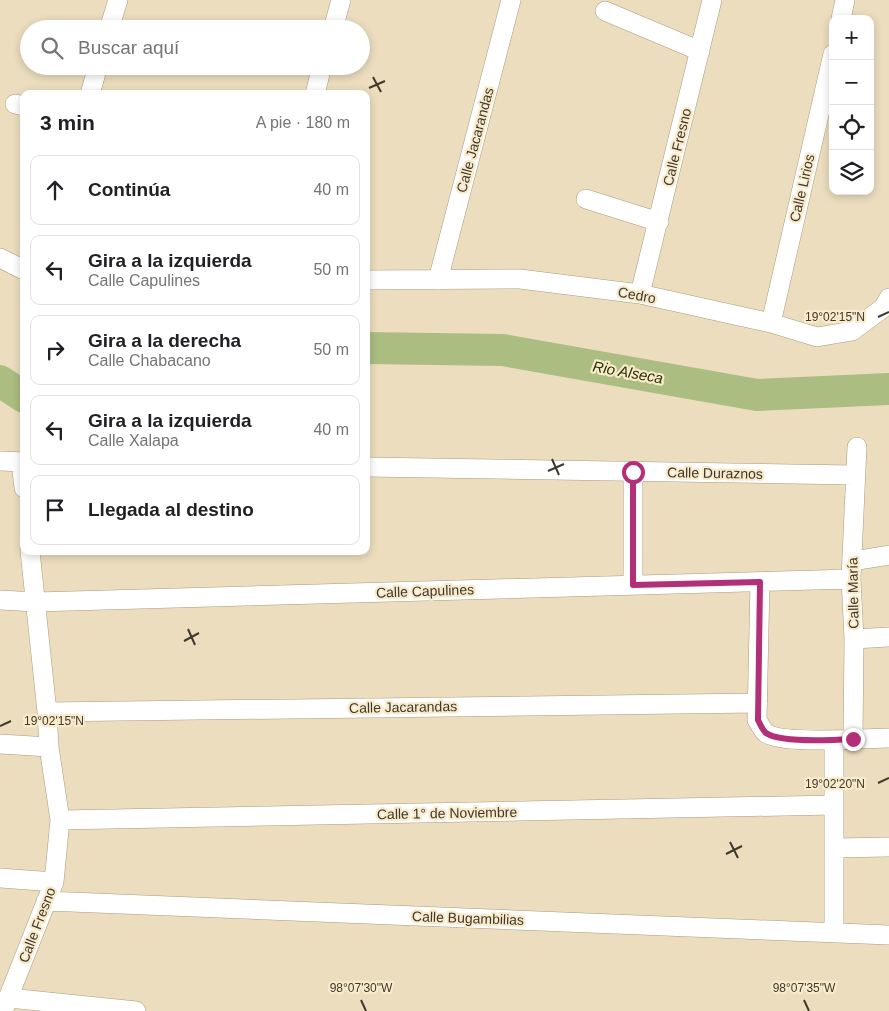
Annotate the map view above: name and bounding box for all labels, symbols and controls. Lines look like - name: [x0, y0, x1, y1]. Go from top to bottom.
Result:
- map controls: [829, 15, 874, 195]
- button: +: [829, 15, 874, 60]
- search box: [20, 20, 370, 75]
- icon: search: [38, 34, 66, 62]
- text: Buscar aquí: [78, 37, 179, 58]
- button: −: [829, 60, 874, 105]
- street label: Calle Jacarandas: [453, 86, 497, 194]
- button: locate: [829, 105, 874, 150]
- street label: Calle Fresno: [660, 106, 694, 187]
- text: 3 min: [40, 111, 95, 134]
- text: A pie · 180 m: [256, 114, 350, 131]
- button: layers: [829, 150, 874, 195]
- street label: Calle Lirios: [786, 152, 818, 224]
- icon: ahead: [41, 176, 69, 204]
- text: Continúa: [88, 179, 170, 200]
- text: 40 m: [313, 181, 349, 198]
- text: Gira a la izquierda: [88, 250, 252, 271]
- icon: left: [41, 256, 69, 284]
- text: 50 m: [313, 261, 349, 278]
- text: Calle Capulines: [88, 272, 200, 289]
- street label: Cedro: [617, 284, 657, 306]
- text: 19°02'15"N: [805, 310, 865, 324]
- text: Gira a la derecha: [88, 330, 241, 351]
- icon: right: [41, 336, 69, 364]
- text: 50 m: [313, 341, 349, 358]
- text: Calle Chabacano: [88, 352, 211, 369]
- water label: Rio Alseca: [591, 357, 665, 387]
- text: Gira a la izquierda: [88, 410, 252, 431]
- icon: left: [41, 416, 69, 444]
- text: 40 m: [313, 421, 349, 438]
- text: Calle Xalapa: [88, 432, 179, 449]
- route start: [622, 461, 645, 484]
- street label: Calle Duraznos: [667, 464, 763, 482]
- icon: arrive: [41, 496, 69, 524]
- text: Llegada al destino: [88, 499, 254, 520]
- street label: Calle María: [844, 557, 862, 629]
- street label: Calle Capulines: [376, 581, 474, 601]
- street label: Calle Jacarandas: [349, 698, 457, 716]
- text: 19°02'15"N: [24, 714, 84, 728]
- route end: [842, 728, 865, 751]
- text: 19°02'20"N: [805, 777, 865, 791]
- street label: Calle 1° de Noviembre: [377, 804, 517, 822]
- street label: Calle Fresno: [15, 885, 59, 965]
- street label: Calle Bugambilias: [412, 908, 524, 928]
- text: 98°07'30"W: [330, 981, 393, 995]
- text: 98°07'35"W: [773, 981, 836, 995]

